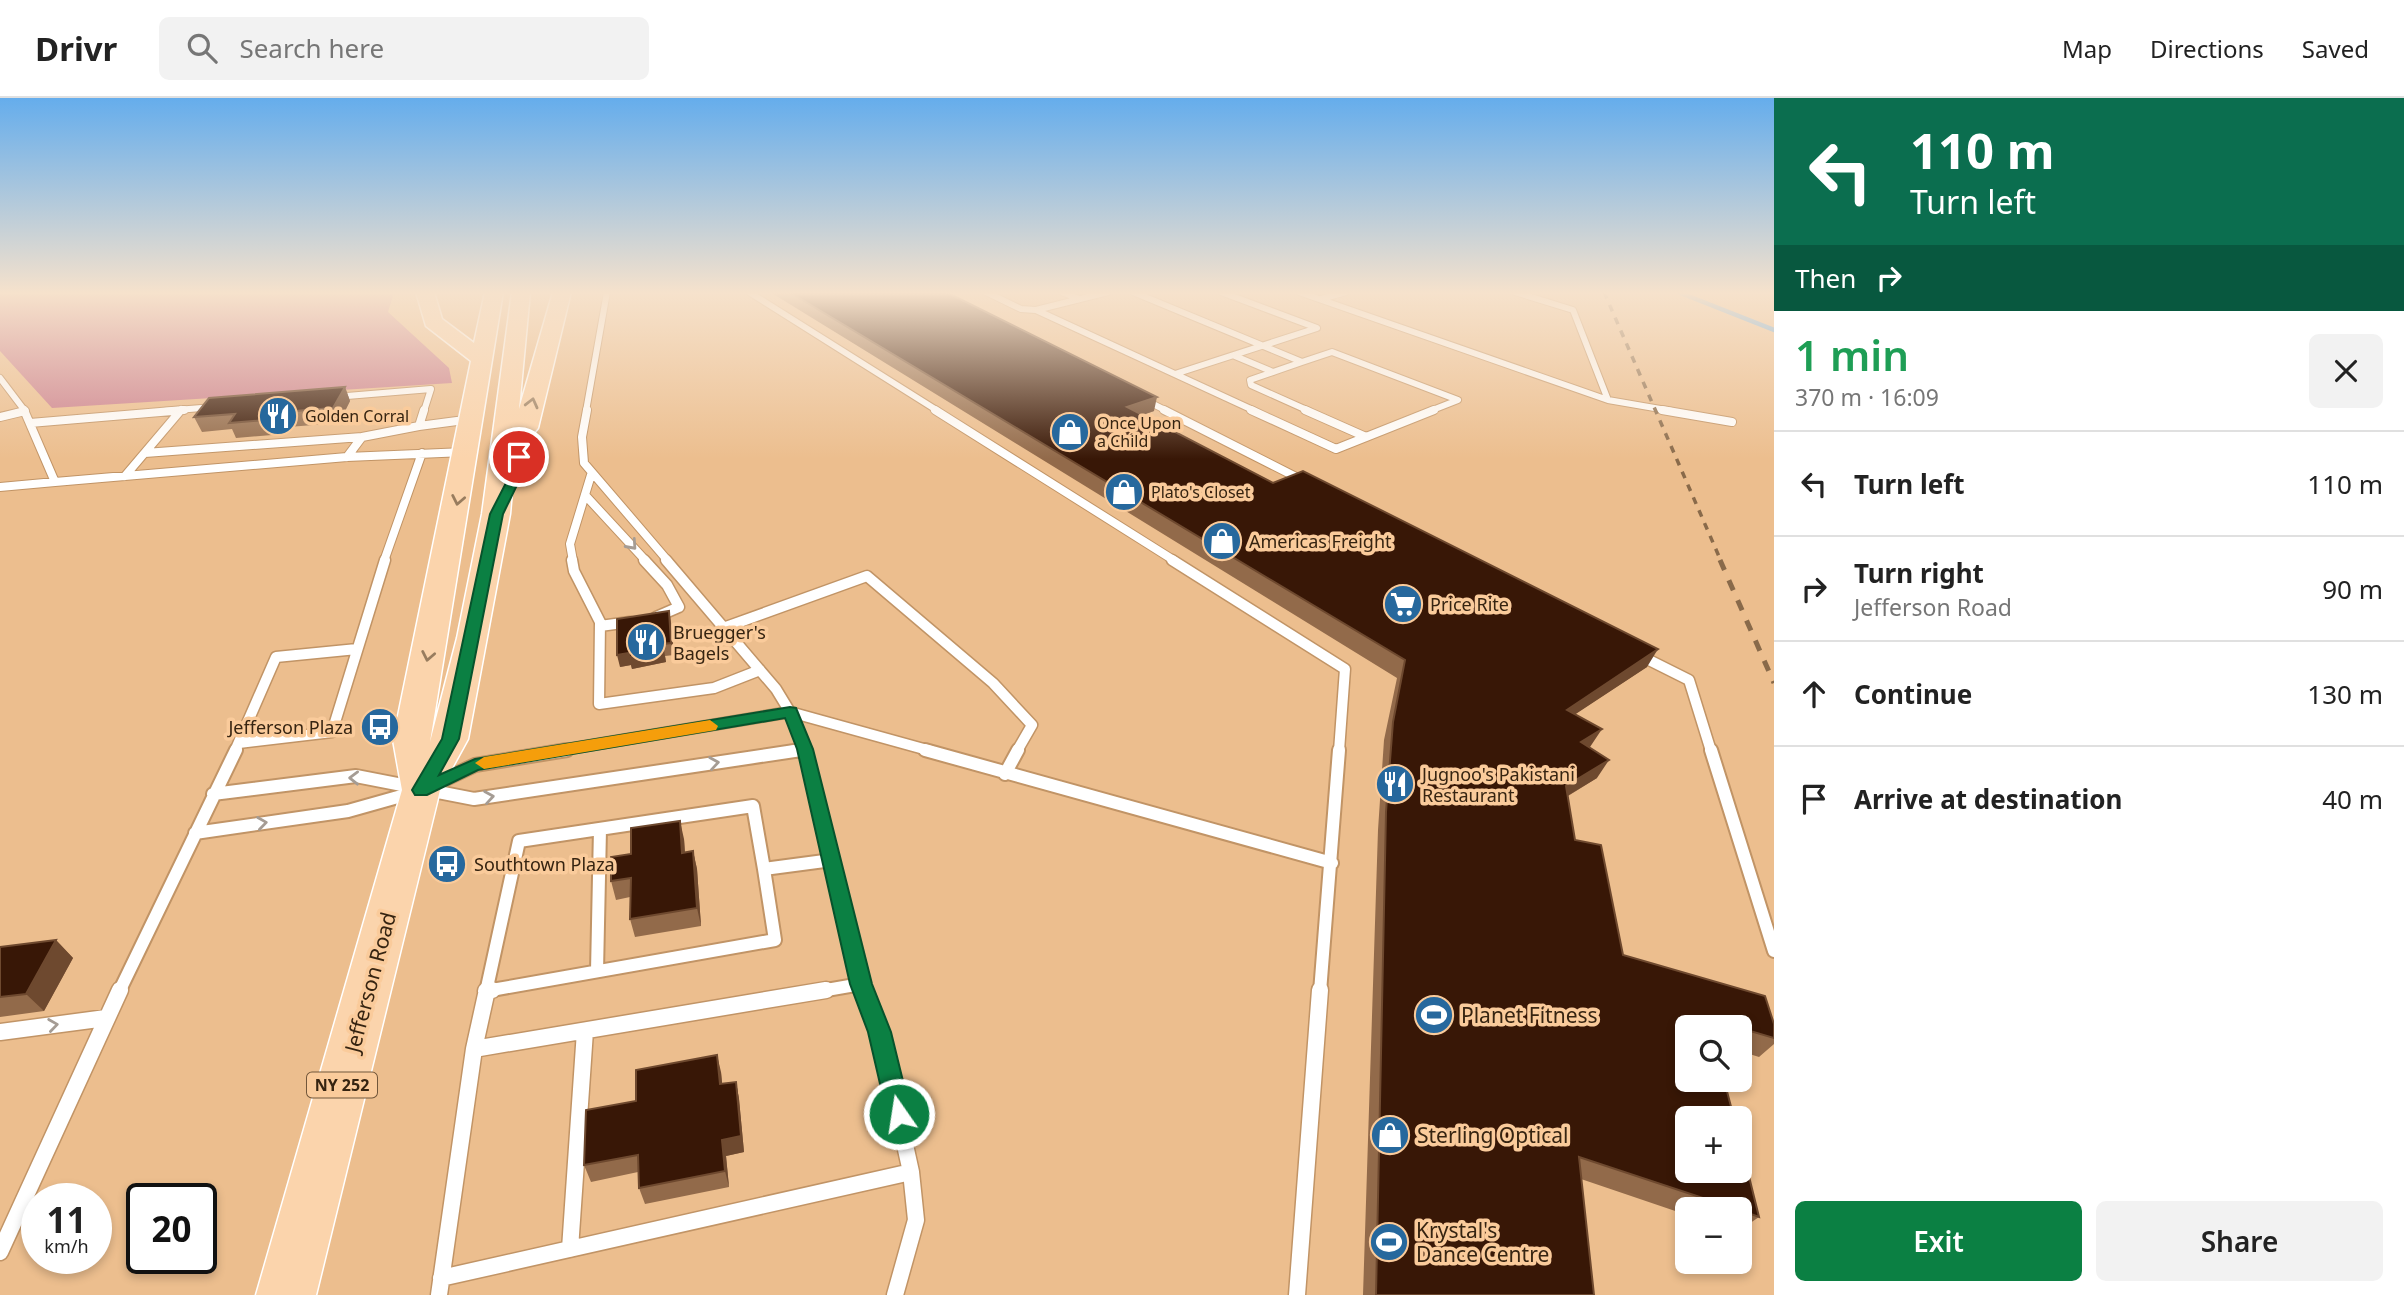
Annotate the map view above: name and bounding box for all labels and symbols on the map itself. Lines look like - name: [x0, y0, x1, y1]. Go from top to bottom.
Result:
- restaurant icon: Golden Corral: [257, 395, 299, 437]
- one-way arrow: [524, 397, 538, 409]
- place label: Golden Corral: [305, 405, 409, 427]
- shop icon: Once Upon a Child: [1049, 411, 1091, 453]
- place label: Once Upon a Child: [1097, 412, 1181, 452]
- pin: [489, 427, 549, 487]
- shop icon: Plato's Closet: [1103, 471, 1145, 513]
- place label: Plato's Closet: [1151, 481, 1251, 503]
- one-way arrow: [451, 494, 466, 506]
- shop icon: Americas Freight: [1201, 520, 1243, 562]
- place label: Americas Freight: [1249, 529, 1392, 553]
- one-way arrow: [623, 537, 636, 550]
- supermarket icon: Price Rite: [1382, 583, 1424, 625]
- place label: Price Rite: [1430, 592, 1509, 616]
- place label: Bruegger's Bagels: [673, 620, 766, 665]
- restaurant icon: Bruegger's Bagels: [625, 621, 667, 663]
- one-way arrow: [421, 650, 436, 662]
- bus stop icon: Jefferson Plaza: [359, 706, 401, 748]
- place label: Jefferson Plaza: [226, 715, 353, 739]
- one-way arrow: [708, 756, 719, 771]
- place label: Jugnoo's Pakistani Restaurant: [1420, 762, 1575, 807]
- restaurant icon: Jugnoo's Pakistani Restaurant: [1374, 763, 1416, 805]
- one-way arrow: [349, 771, 360, 786]
- one-way arrow: [483, 790, 495, 805]
- one-way arrow: [256, 816, 268, 831]
- bus stop icon: Southtown Plaza: [426, 843, 468, 885]
- place label: Southtown Plaza: [474, 852, 615, 876]
- street label: Jefferson Road: [337, 909, 402, 1057]
- sports icon: Planet Fitness: [1413, 994, 1455, 1036]
- place label: Planet Fitness: [1461, 1001, 1598, 1029]
- one-way arrow: [47, 1018, 59, 1033]
- road number: NY 252: [307, 1072, 377, 1098]
- position arrow: [862, 1077, 936, 1151]
- shop icon: Sterling Optical: [1369, 1114, 1411, 1156]
- place label: Sterling Optical: [1417, 1121, 1568, 1149]
- speed limit sign: 20: [126, 1183, 217, 1274]
- place label: Krystal's Dance Centre: [1416, 1216, 1549, 1268]
- sports icon: Krystal's Dance Centre: [1368, 1221, 1410, 1263]

